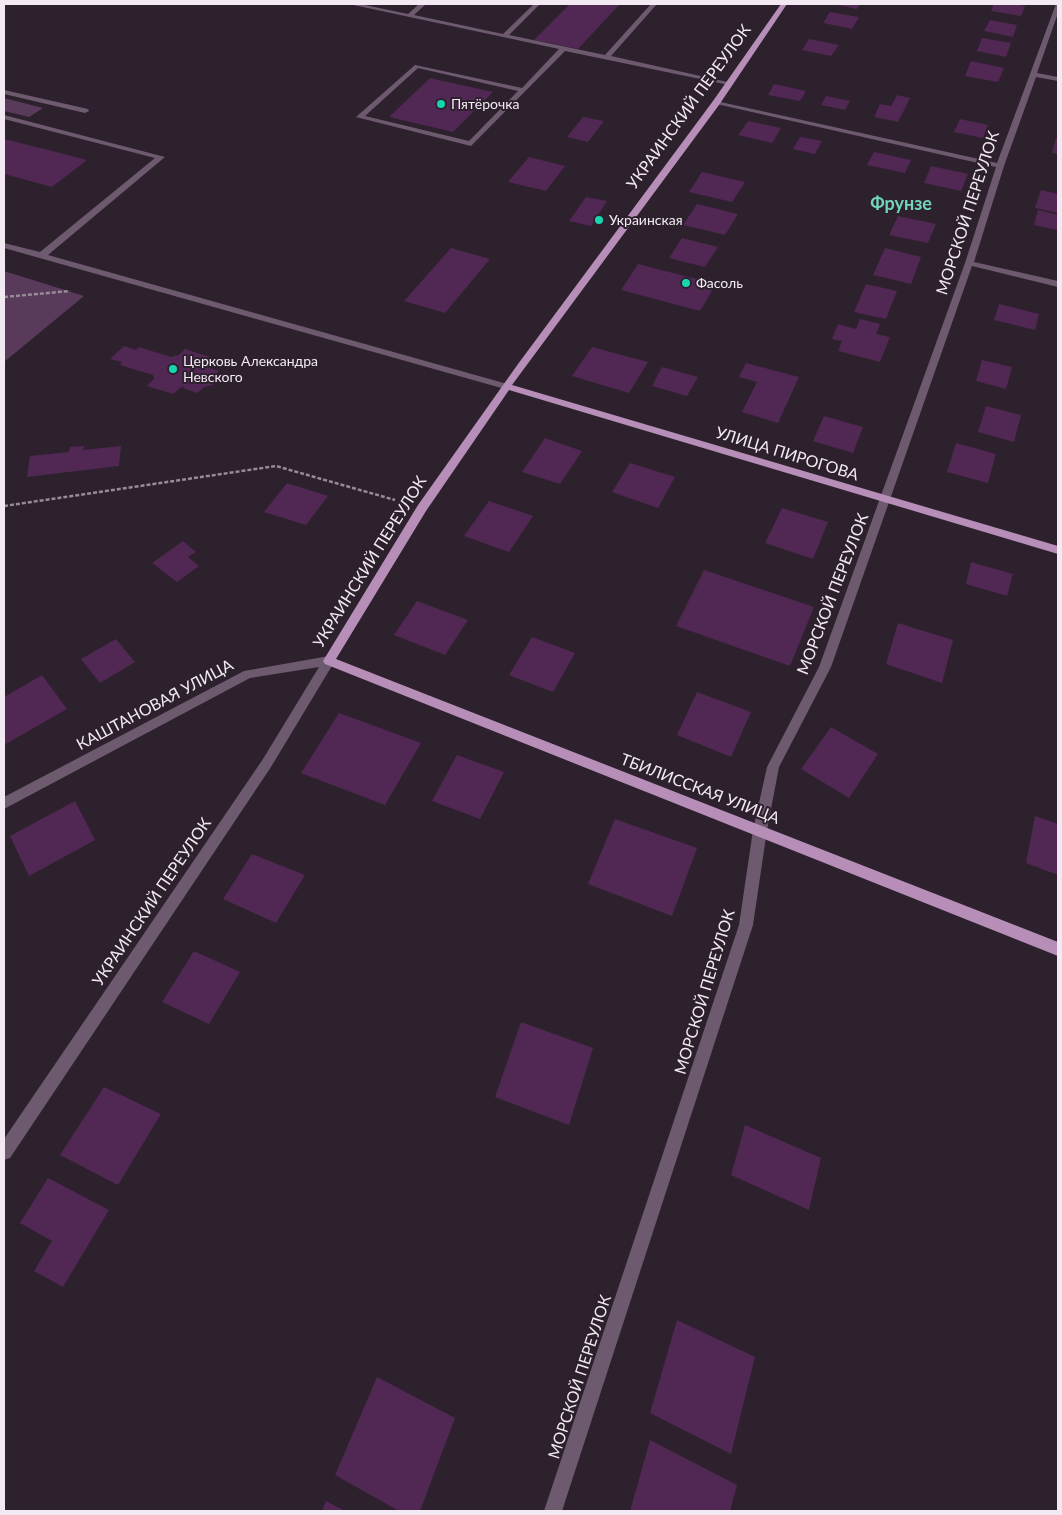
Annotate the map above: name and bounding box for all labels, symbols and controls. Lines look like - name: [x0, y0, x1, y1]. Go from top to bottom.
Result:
- street label: УКРАИНСКИЙ ПЕРЕУЛОК: [623, 21, 755, 193]
- place label: Пятёрочка: [451, 96, 519, 112]
- marker: Пятёрочка: [435, 98, 447, 110]
- street label: МОРСКОЙ ПЕРЕУЛОК: [932, 129, 1004, 297]
- district label: Фрунзе: [870, 193, 932, 215]
- place label: Украинская: [609, 212, 683, 228]
- marker: Украинская: [593, 214, 605, 226]
- place label: Фасоль: [696, 275, 743, 291]
- marker: Фасоль: [680, 277, 692, 289]
- place label: Церковь Александра Невского: [183, 353, 318, 386]
- marker: Церковь Александра Невского: [167, 363, 179, 375]
- street label: УЛИЦА ПИРОГОВА: [713, 423, 861, 485]
- street label: УКРАИНСКИЙ ПЕРЕУЛОК: [309, 473, 431, 651]
- street label: МОРСКОЙ ПЕРЕУЛОК: [793, 511, 873, 677]
- street label: КАШТАНОВАЯ УЛИЦА: [73, 655, 237, 755]
- street label: ТБИЛИССКАЯ УЛИЦА: [618, 750, 782, 828]
- street label: УКРАИНСКИЙ ПЕРЕУЛОК: [88, 814, 216, 990]
- street label: МОРСКОЙ ПЕРЕУЛОК: [671, 907, 739, 1077]
- street label: МОРСКОЙ ПЕРЕУЛОК: [544, 1293, 616, 1461]

